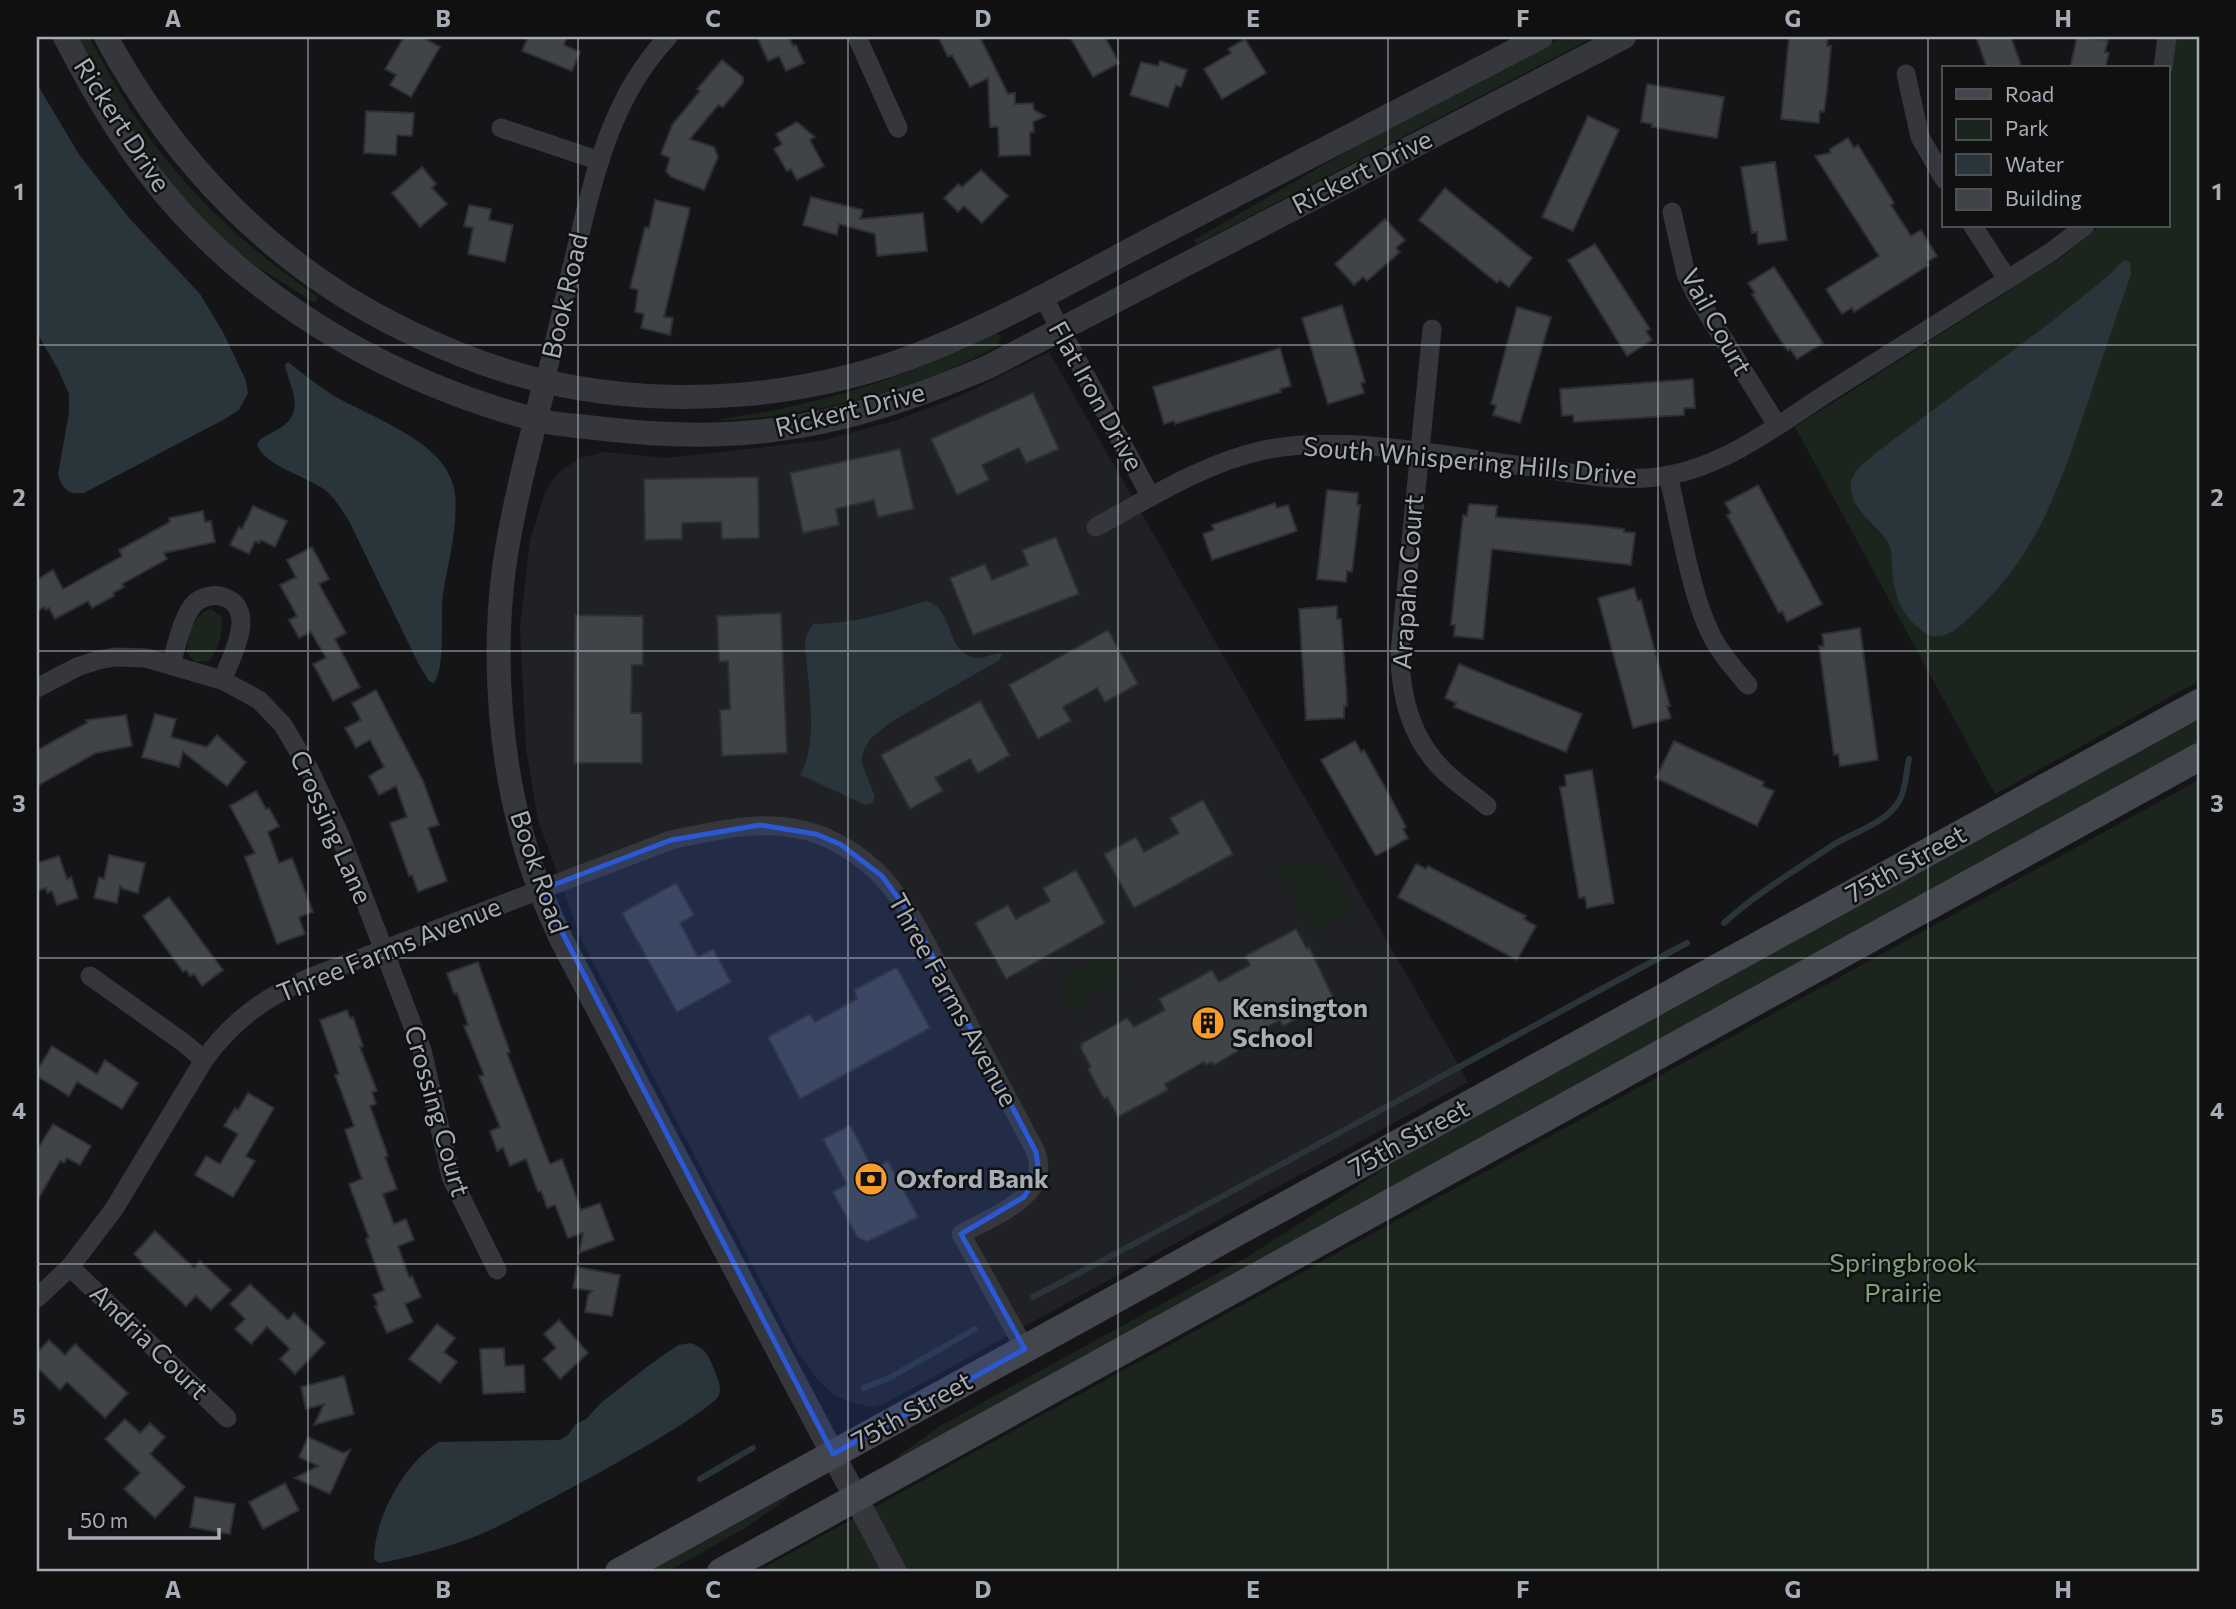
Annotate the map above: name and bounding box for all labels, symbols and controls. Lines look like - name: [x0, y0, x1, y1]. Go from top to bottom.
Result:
- text: A: [165, 4, 182, 32]
- text: B: [435, 4, 451, 32]
- text: C: [705, 4, 721, 32]
- text: D: [975, 4, 992, 32]
- text: E: [1246, 4, 1260, 32]
- text: F: [1516, 4, 1530, 32]
- text: G: [1785, 4, 1801, 32]
- text: H: [2054, 4, 2072, 32]
- street label: Rickert Drive: [69, 52, 178, 197]
- legend: [1942, 66, 2170, 228]
- text: Road: [2005, 81, 2054, 106]
- text: Park: [2005, 115, 2049, 140]
- street label: Rickert Drive: [1286, 122, 1437, 219]
- text: Water: [2005, 151, 2064, 176]
- text: 1: [14, 177, 24, 205]
- text: 1: [2212, 177, 2222, 205]
- text: Building: [2005, 185, 2082, 210]
- street label: Book Road: [534, 230, 593, 361]
- street label: Vail Court: [1675, 262, 1759, 380]
- street label: Flat Iron Drive: [1043, 315, 1151, 475]
- street label: Rickert Drive: [772, 375, 928, 442]
- street label: South Whispering Hills Drive: [1302, 429, 1638, 490]
- text: 2: [12, 483, 26, 511]
- text: 2: [2210, 483, 2224, 511]
- street label: Arapaho Court: [1385, 494, 1428, 670]
- street label: Crossing Lane: [285, 745, 380, 908]
- text: 3: [12, 789, 26, 817]
- text: 3: [2210, 789, 2224, 817]
- street label: Book Road: [505, 806, 576, 937]
- street label: 75th Street: [1840, 817, 1971, 908]
- street label: Three Farms Avenue: [883, 887, 1026, 1111]
- street label: Three Farms Avenue: [272, 890, 505, 1008]
- place label: Kensington School: [1232, 991, 1368, 1052]
- building icon: Kensington School: [1189, 1004, 1227, 1042]
- street label: Crossing Court: [399, 1022, 478, 1200]
- street label: 75th Street: [1343, 1091, 1474, 1182]
- text: 4: [12, 1096, 26, 1124]
- text: 4: [2210, 1096, 2224, 1124]
- bank icon: Oxford Bank: [852, 1160, 890, 1198]
- place label: Oxford Bank: [896, 1162, 1049, 1193]
- park label: Springbrook Prairie: [1829, 1246, 1977, 1307]
- street label: Andria Court: [84, 1277, 216, 1405]
- street label: 75th Street: [846, 1364, 977, 1455]
- text: 5: [12, 1402, 26, 1430]
- text: 5: [2210, 1402, 2224, 1430]
- scale bar: [70, 1497, 219, 1541]
- text: 50 m: [80, 1507, 128, 1532]
- text: A: [165, 1575, 182, 1603]
- text: B: [435, 1575, 451, 1603]
- text: C: [705, 1575, 721, 1603]
- text: D: [975, 1575, 992, 1603]
- text: E: [1246, 1575, 1260, 1603]
- text: F: [1516, 1575, 1530, 1603]
- text: G: [1785, 1575, 1801, 1603]
- text: H: [2054, 1575, 2072, 1603]

